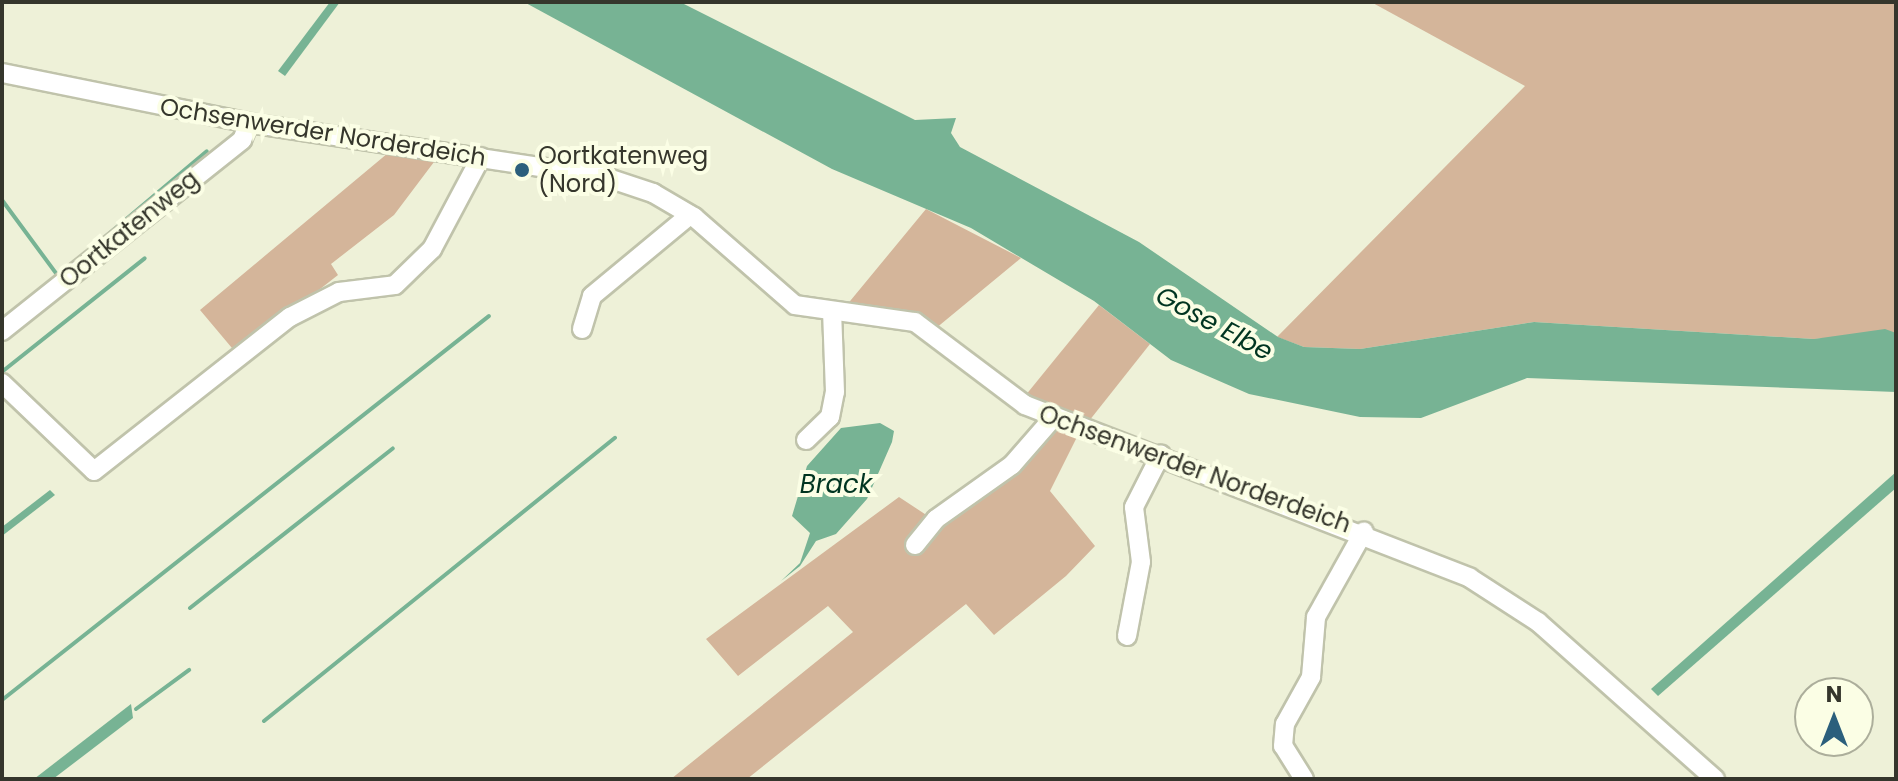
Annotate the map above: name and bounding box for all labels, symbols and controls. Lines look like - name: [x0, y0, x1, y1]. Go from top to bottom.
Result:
- street label: Ochsenwerder Norderdeich: [158, 92, 488, 172]
- place label: Oortkatenweg (Nord): [538, 142, 708, 198]
- marker: Oortkatenweg (Nord): [513, 161, 531, 179]
- street label: Oortkatenweg: [54, 164, 204, 294]
- water label: Gose Elbe: [1150, 280, 1278, 368]
- street label: Ochsenwerder Norderdeich: [1035, 399, 1355, 539]
- water label: Brack: [800, 469, 872, 501]
- north arrow: [1794, 677, 1874, 757]
- text: N: [1826, 679, 1842, 710]

